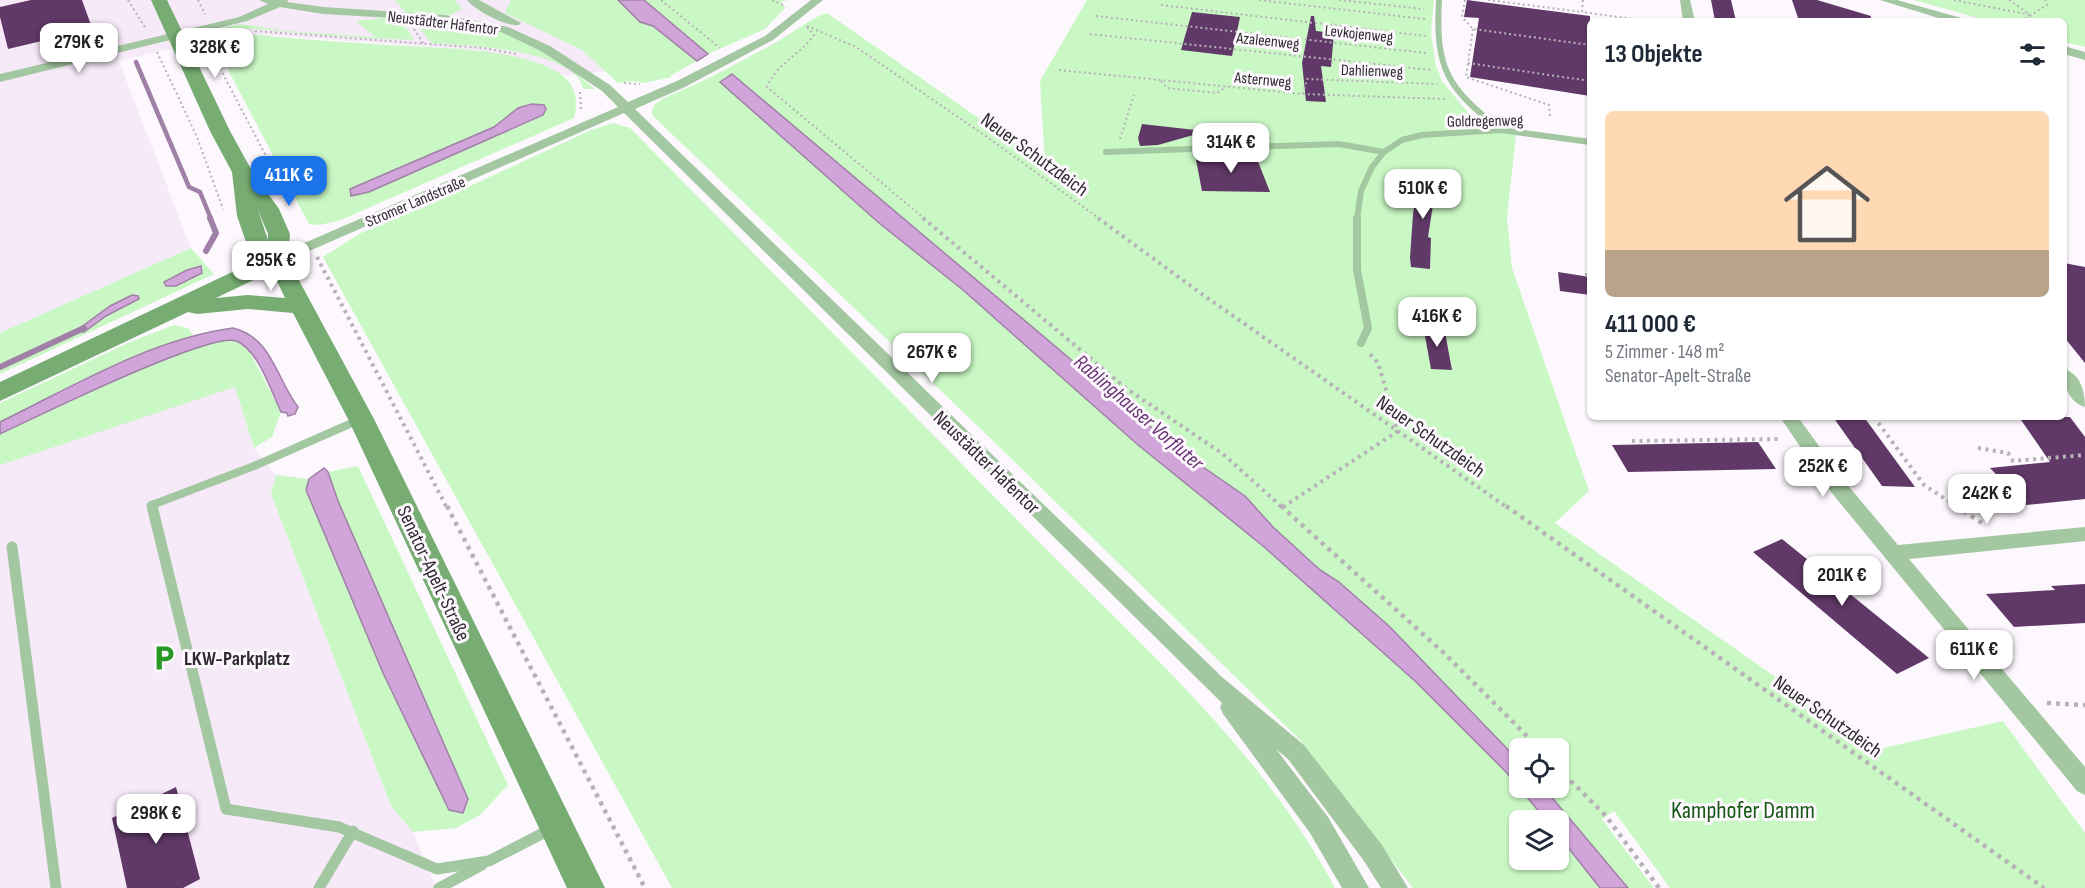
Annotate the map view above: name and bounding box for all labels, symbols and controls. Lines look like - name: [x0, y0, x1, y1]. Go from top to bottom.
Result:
- street label: Neustädter Hafentor: [387, 7, 499, 40]
- street label: Levkojenweg: [1324, 21, 1394, 48]
- pin: 279K €: [30, 23, 128, 74]
- pin: 328K €: [166, 28, 264, 79]
- street label: Azaleenweg: [1234, 29, 1300, 54]
- text: 279K €: [54, 30, 104, 54]
- text: 328K €: [190, 35, 240, 59]
- icon: filters: [2016, 38, 2049, 71]
- text: 13 Objekte: [1605, 39, 1703, 70]
- street label: Dahlienweg: [1341, 61, 1403, 82]
- street label: Asternweg: [1233, 68, 1292, 92]
- street label: Neuer Schutzdeich: [976, 108, 1093, 202]
- street label: Goldregenweg: [1447, 111, 1523, 132]
- pin: 314K €: [1182, 123, 1280, 174]
- text: 314K €: [1206, 130, 1256, 154]
- icon: home: [1773, 150, 1881, 258]
- pin: 411K €: [240, 156, 338, 207]
- text: 411K €: [265, 163, 313, 187]
- pin: 510K €: [1374, 169, 1472, 220]
- street label: Stromer Landstraße: [363, 173, 468, 232]
- text: 510K €: [1398, 176, 1448, 200]
- pin: 295K €: [222, 241, 320, 292]
- text: 295K €: [246, 248, 296, 272]
- pin: 416K €: [1388, 297, 1486, 348]
- text: 416K €: [1412, 304, 1462, 328]
- text: 411 000 €: [1605, 309, 1696, 340]
- pin: 267K €: [883, 333, 981, 384]
- text: 267K €: [907, 340, 957, 364]
- text: 5 Zimmer · 148 m²: [1605, 340, 1724, 364]
- water label: Rablinghauser Vorfluter: [1069, 349, 1209, 476]
- text: Senator-Apelt-Straße: [1605, 364, 1751, 388]
- street label: Neuer Schutzdeich: [1372, 391, 1489, 483]
- street label: Neustädter Hafentor: [928, 406, 1045, 520]
- pin: 252K €: [1774, 447, 1872, 498]
- text: 252K €: [1798, 454, 1848, 478]
- pin: 242K €: [1938, 474, 2036, 525]
- text: 242K €: [1962, 481, 2012, 505]
- street label: Senator-Apelt-Straße: [391, 502, 475, 645]
- pin: 201K €: [1793, 556, 1891, 607]
- text: 201K €: [1817, 563, 1867, 587]
- pin: 611K €: [1925, 630, 2023, 681]
- text: 611K €: [1950, 637, 1998, 661]
- parking icon: LKW-Parkplatz: [149, 643, 179, 673]
- place label: LKW-Parkplatz: [184, 647, 290, 671]
- street label: Neuer Schutzdeich: [1769, 671, 1886, 763]
- map controls: [1509, 738, 1569, 870]
- button: locate: [1509, 738, 1569, 798]
- pin: 298K €: [107, 794, 205, 845]
- park label: Kamphofer Damm: [1671, 796, 1815, 825]
- text: 298K €: [131, 801, 181, 825]
- button: layers: [1509, 810, 1569, 870]

